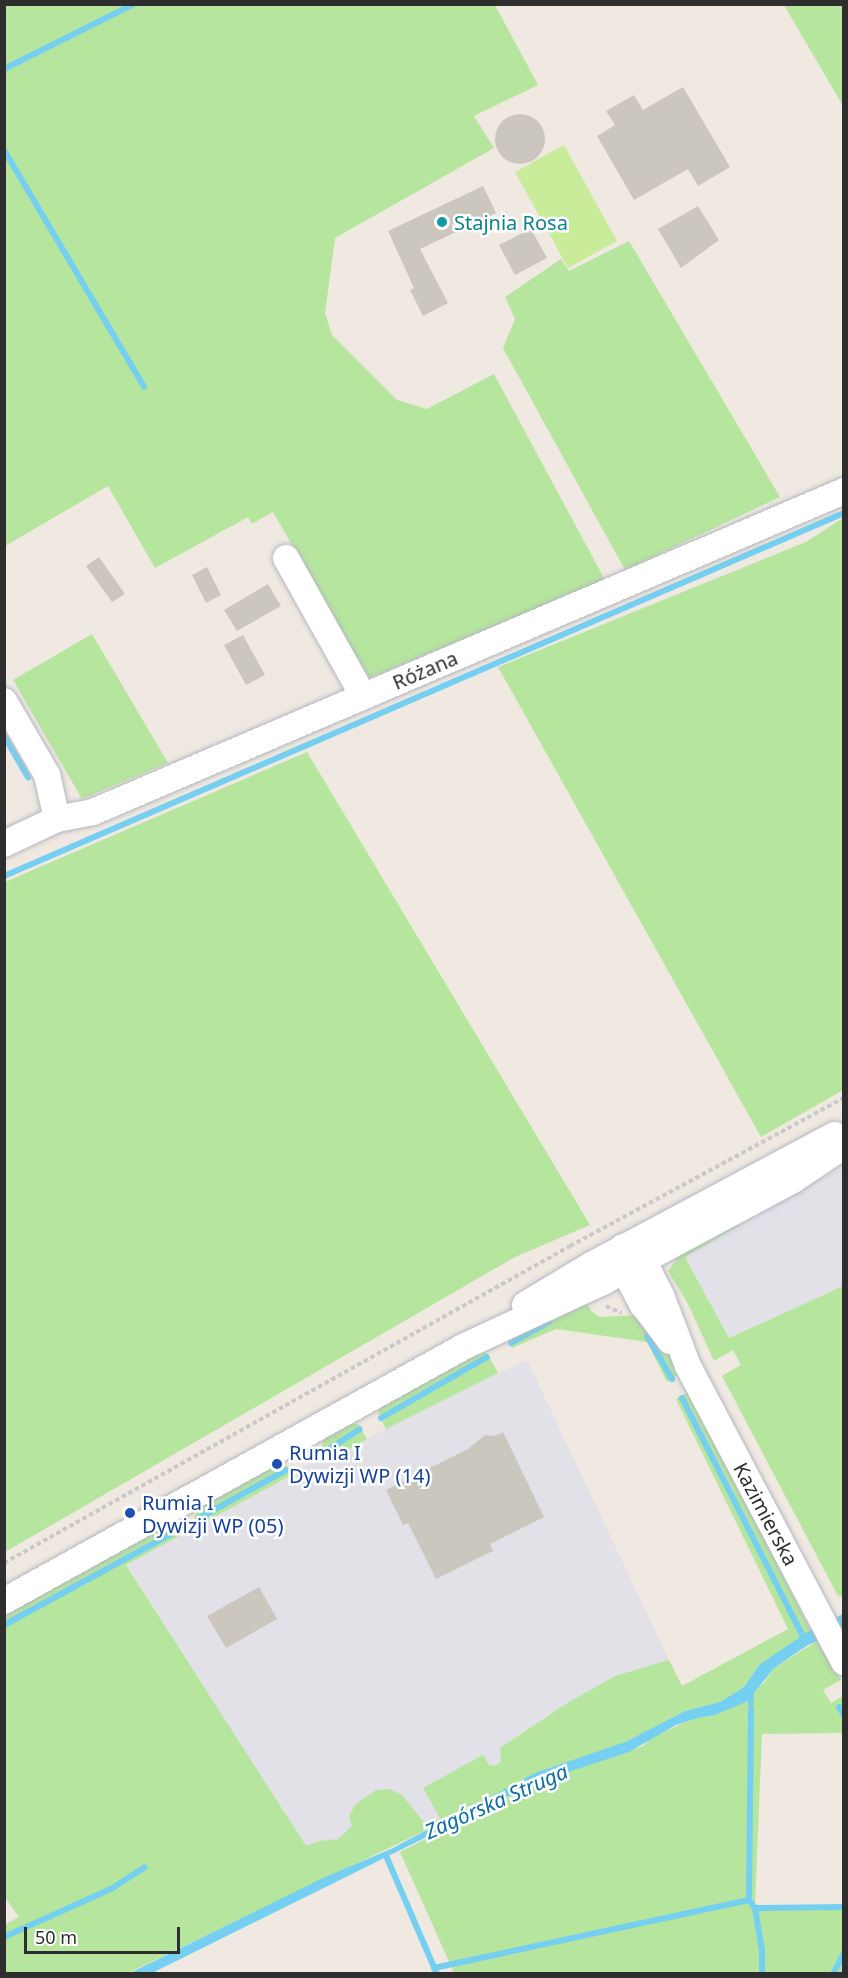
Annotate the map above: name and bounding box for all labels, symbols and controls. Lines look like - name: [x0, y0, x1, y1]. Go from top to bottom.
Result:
- place label: Stajnia Rosa: [454, 210, 568, 234]
- marker: Stajnia Rosa: [435, 215, 449, 229]
- street label: Różana: [389, 646, 461, 694]
- place label: Rumia I Dywizji WP (14): [289, 1440, 430, 1487]
- marker: Rumia I Dywizji WP (14): [270, 1457, 284, 1471]
- street label: Kazimierska: [729, 1458, 803, 1570]
- place label: Rumia I Dywizji WP (05): [142, 1490, 283, 1537]
- marker: Rumia I Dywizji WP (05): [123, 1506, 137, 1520]
- water label: Zagórska Struga: [420, 1758, 572, 1844]
- scale bar: [27, 1915, 183, 1953]
- text: 50 m: [35, 1925, 77, 1949]

